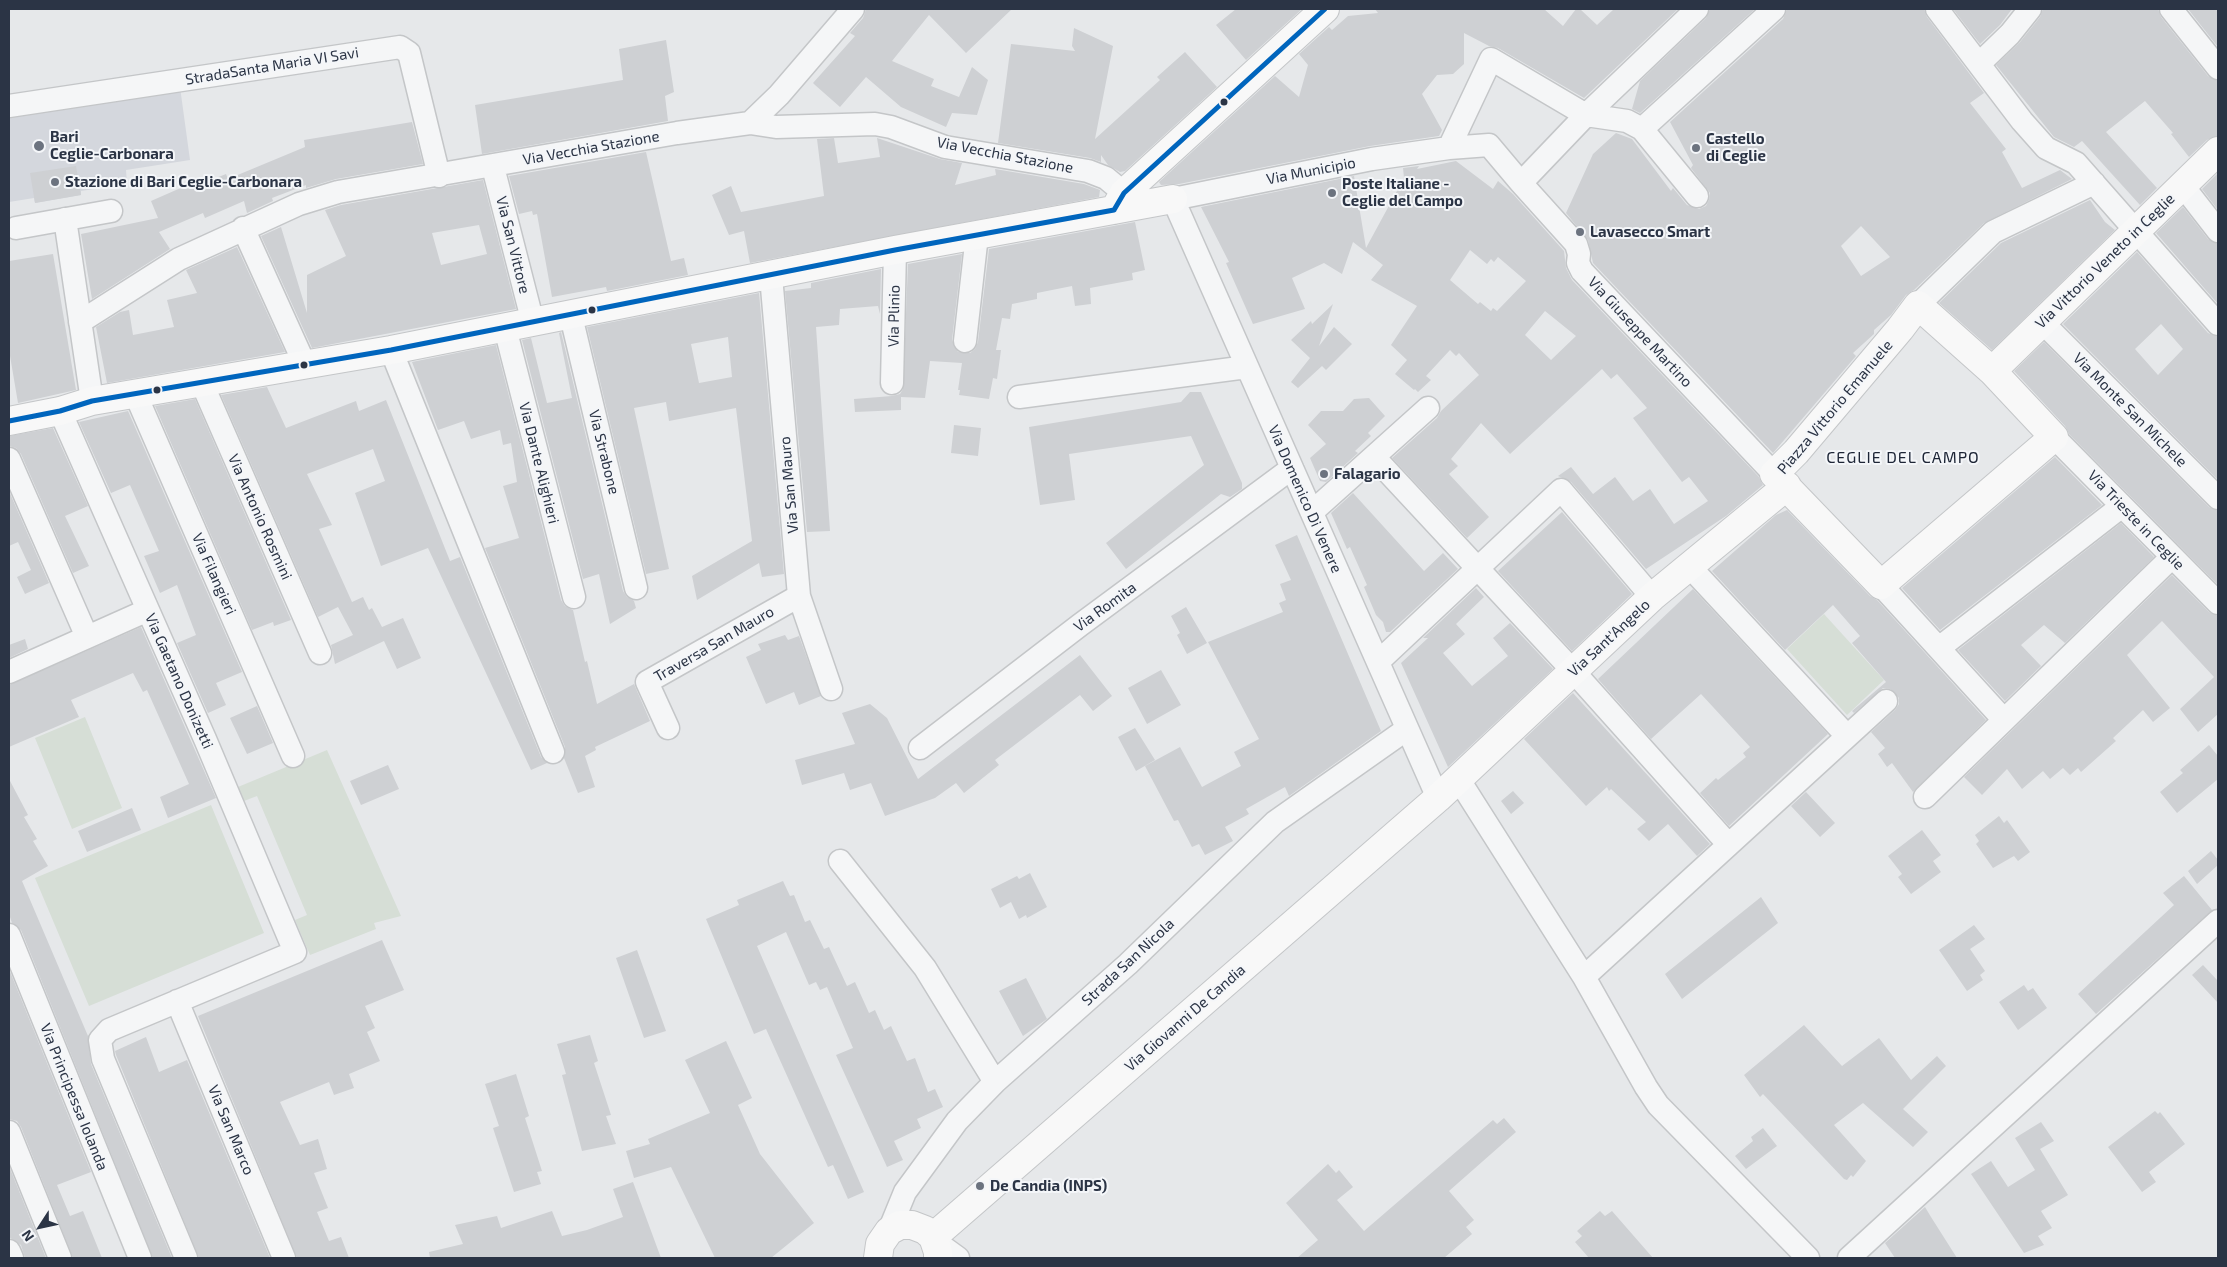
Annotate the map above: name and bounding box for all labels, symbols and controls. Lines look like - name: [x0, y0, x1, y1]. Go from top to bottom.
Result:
- street label: StradaSanta Maria VI Savi: [184, 43, 360, 89]
- unlabelled marker: [1219, 97, 1229, 107]
- street label: Via Vecchia Stazione: [521, 127, 661, 169]
- place label: Bari Ceglie-Carbonara: [50, 128, 174, 163]
- place label: Castello di Ceglie: [1706, 130, 1766, 165]
- street label: Via Vecchia Stazione: [935, 133, 1075, 177]
- marker: Bari Ceglie-Carbonara: [32, 139, 46, 153]
- marker: Castello di Ceglie: [1690, 142, 1702, 154]
- street label: Via Municipio: [1265, 154, 1357, 188]
- place label: Stazione di Bari Ceglie-Carbonara: [65, 173, 302, 191]
- place label: Poste Italiane - Ceglie del Campo: [1342, 175, 1463, 210]
- marker: Stazione di Bari Ceglie-Carbonara: [49, 176, 61, 188]
- marker: Poste Italiane - Ceglie del Campo: [1326, 187, 1338, 199]
- street label: Via Vittorio Veneto in Ceglie: [2032, 190, 2178, 332]
- street label: Via San Vittore: [492, 194, 534, 296]
- place label: Lavasecco Smart: [1590, 223, 1710, 241]
- marker: Lavasecco Smart: [1574, 226, 1586, 238]
- street label: Via Giuseppe Martino: [1584, 273, 1696, 391]
- street label: Via Plinio: [884, 285, 904, 347]
- unlabelled marker: [587, 305, 597, 315]
- street label: Piazza Vittorio Emanuele: [1774, 336, 1896, 478]
- street label: Via Monte San Michele: [2069, 349, 2191, 471]
- unlabelled marker: [299, 360, 309, 370]
- unlabelled marker: [152, 385, 162, 395]
- street label: Via Dante Alighieri: [515, 400, 563, 526]
- street label: Via Strabone: [585, 408, 623, 496]
- street label: Via Domenico Di Venere: [1264, 422, 1346, 576]
- street label: Via San Mauro: [776, 436, 802, 534]
- district label: CEGLIE DEL CAMPO: [1824, 448, 1982, 468]
- street label: Via Antonio Rosmini: [224, 451, 296, 583]
- place label: Falagario: [1334, 465, 1401, 483]
- street label: Via Trieste in Ceglie: [2084, 467, 2188, 573]
- marker: Falagario: [1318, 468, 1330, 480]
- street label: Via Filangieri: [188, 530, 240, 618]
- street label: Via Romita: [1070, 578, 1140, 636]
- street label: Via Sant'Angelo: [1564, 595, 1654, 681]
- street label: Traversa San Mauro: [651, 602, 777, 686]
- street label: Via Gaetano Donizetti: [141, 610, 217, 752]
- street label: Strada San Nicola: [1078, 915, 1178, 1009]
- street label: Via Giovanni De Candia: [1121, 961, 1249, 1075]
- street label: Via Principessa Iolanda: [36, 1021, 112, 1173]
- street label: Via San Marco: [204, 1082, 258, 1178]
- place label: De Candia (INPS): [990, 1177, 1107, 1195]
- marker: De Candia (INPS): [974, 1180, 986, 1192]
- north arrow: [15, 1202, 65, 1252]
- text: N: [17, 1227, 37, 1245]

